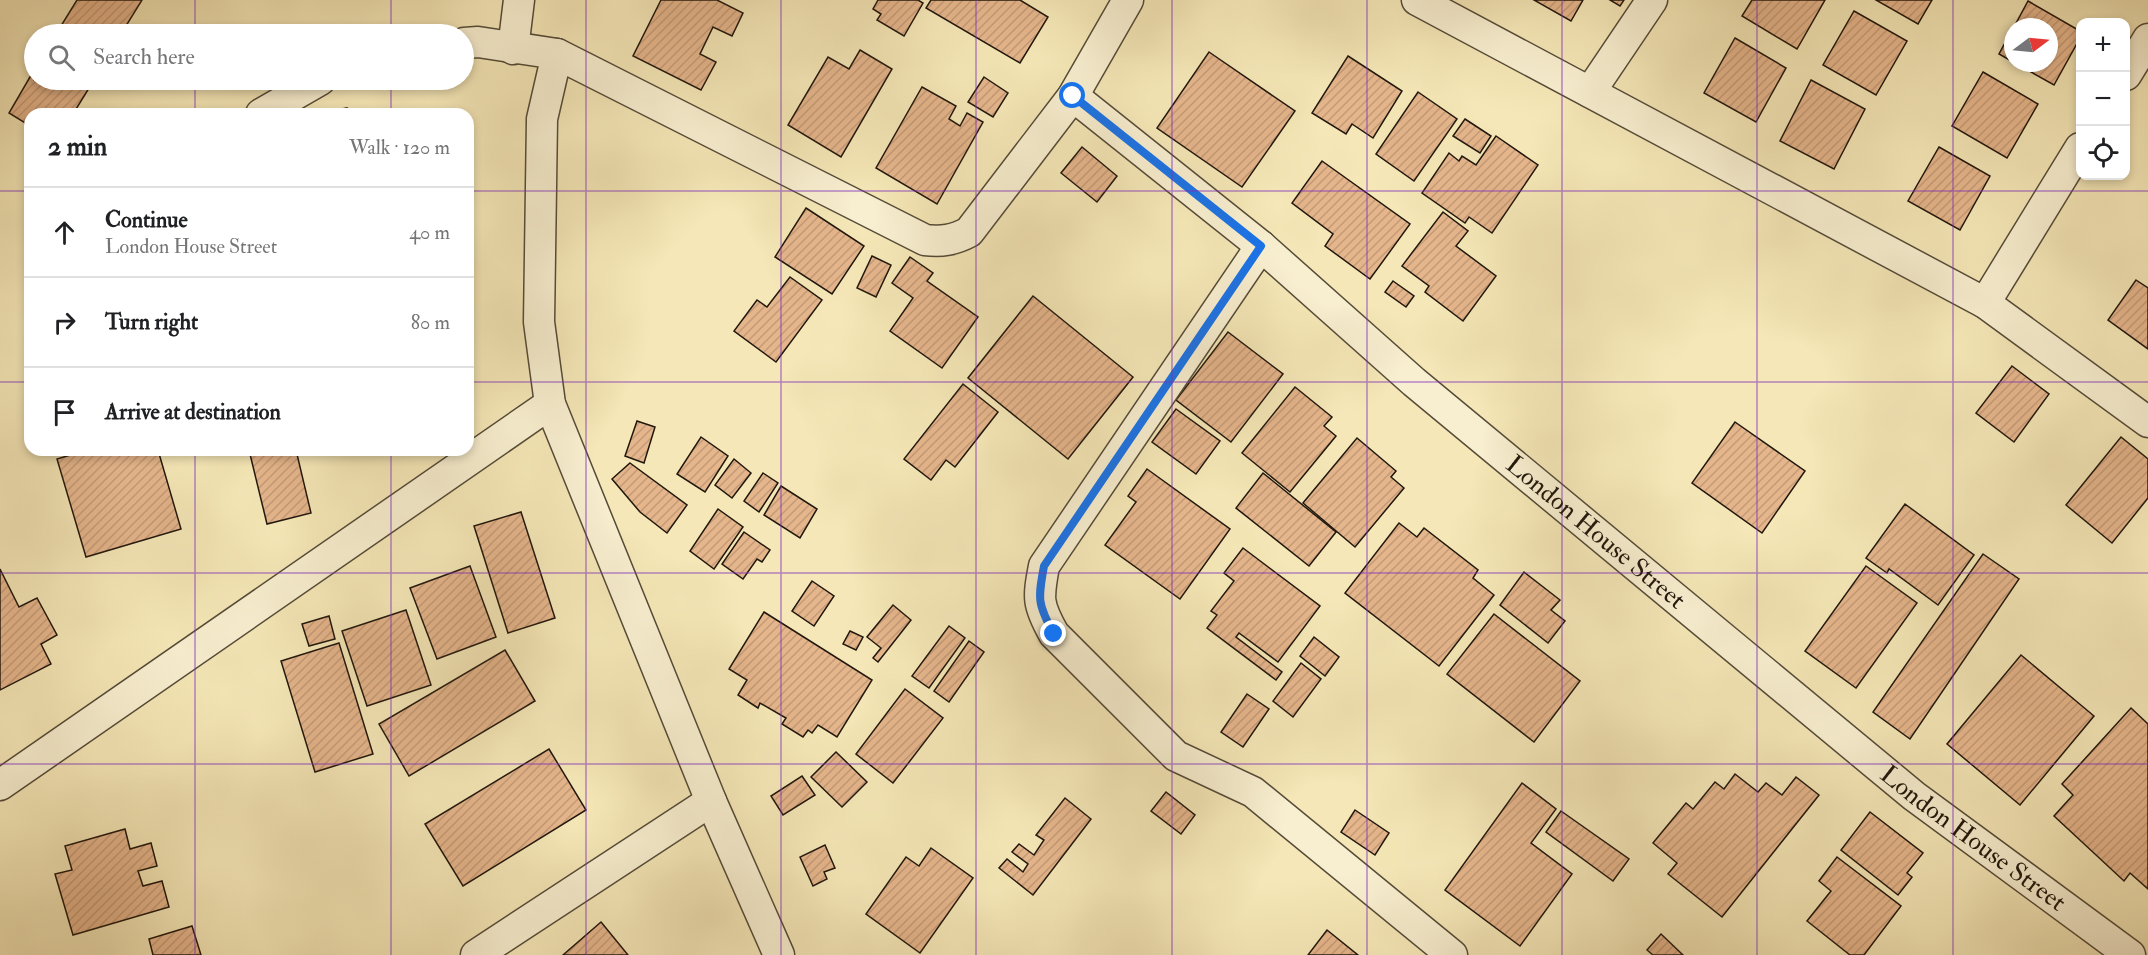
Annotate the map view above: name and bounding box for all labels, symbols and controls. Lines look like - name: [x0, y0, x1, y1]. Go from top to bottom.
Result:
- north arrow: [2004, 18, 2058, 72]
- map controls: [2076, 18, 2130, 180]
- button: +: [2076, 18, 2130, 72]
- search box: [24, 24, 474, 90]
- icon: search: [45, 41, 78, 74]
- text: Search here: [93, 43, 195, 71]
- button: −: [2076, 72, 2130, 126]
- route start: [1059, 82, 1085, 108]
- button: locate: [2076, 126, 2130, 180]
- text: 2 min: [48, 131, 107, 163]
- text: Walk · 120 m: [349, 135, 450, 160]
- text: Continue: [105, 206, 188, 234]
- icon: ahead: [48, 216, 81, 249]
- text: 40 m: [409, 220, 450, 245]
- text: London House Street: [105, 234, 277, 259]
- icon: right: [48, 306, 81, 339]
- text: Turn right: [105, 308, 198, 336]
- text: 80 m: [411, 310, 450, 335]
- icon: arrive: [48, 396, 81, 429]
- text: Arrive at destination: [105, 398, 281, 426]
- street label: London House Street: [1499, 449, 1692, 616]
- route end: [1040, 620, 1066, 646]
- street label: London House Street: [1873, 759, 2072, 918]

